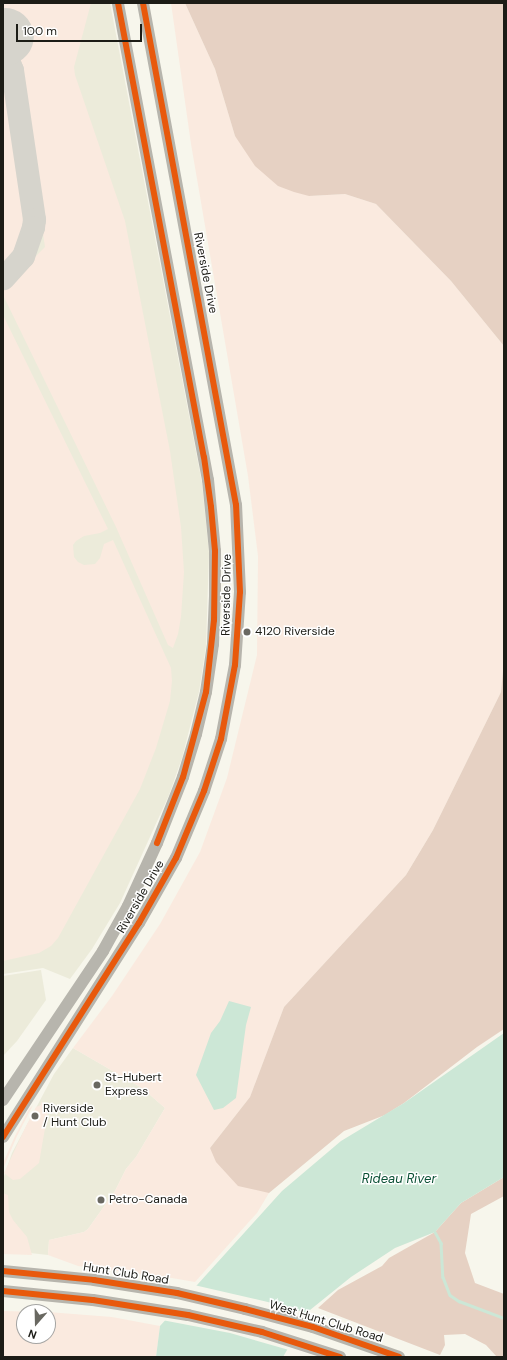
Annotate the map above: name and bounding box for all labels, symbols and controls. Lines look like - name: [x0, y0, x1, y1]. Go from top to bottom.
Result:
- scale bar: [18, 16, 144, 42]
- text: 100 m: [23, 23, 57, 39]
- street label: Riverside Drive: [190, 231, 220, 315]
- street label: Riverside Drive: [219, 554, 235, 636]
- place label: 4120 Riverside: [255, 625, 335, 639]
- marker: 4120 Riverside: [242, 627, 252, 637]
- street label: Riverside Drive: [114, 858, 168, 936]
- place label: St-Hubert Express: [105, 1071, 162, 1099]
- marker: St-Hubert Express: [92, 1080, 102, 1090]
- place label: Riverside / Hunt Club: [43, 1102, 106, 1130]
- marker: Riverside / Hunt Club: [30, 1111, 40, 1121]
- water label: Rideau River: [362, 1171, 436, 1187]
- place label: Petro-Canada: [109, 1193, 187, 1207]
- marker: Petro-Canada: [96, 1195, 106, 1205]
- street label: Hunt Club Road: [82, 1260, 170, 1288]
- street label: West Hunt Club Road: [267, 1298, 385, 1346]
- north arrow: [16, 1304, 56, 1344]
- text: N: [26, 1326, 38, 1342]

